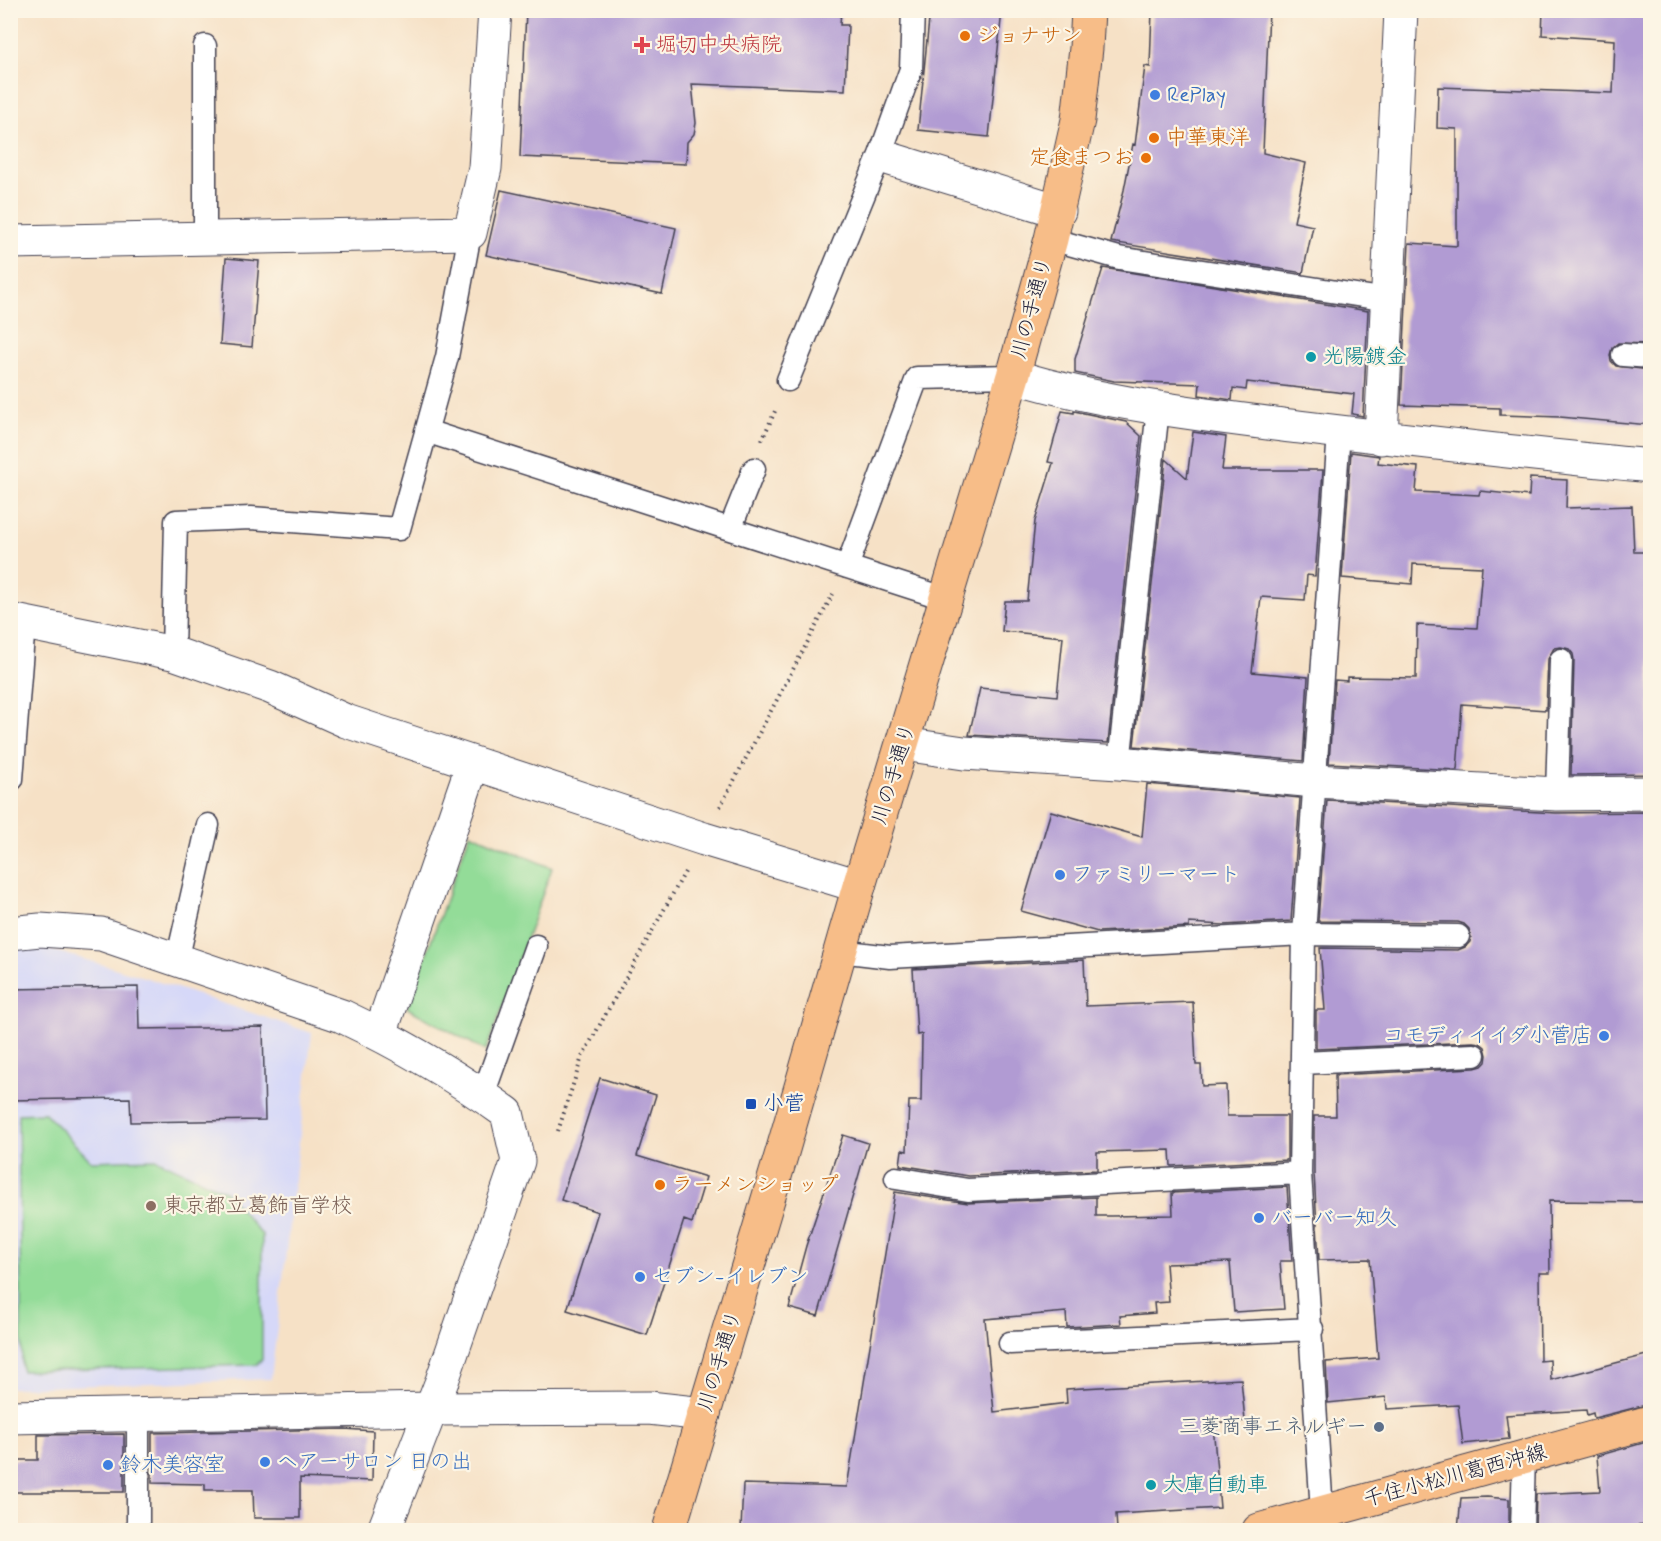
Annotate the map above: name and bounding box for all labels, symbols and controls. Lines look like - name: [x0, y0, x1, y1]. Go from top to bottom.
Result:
- place label: ジョナサン: [977, 22, 1082, 50]
- marker: ジョナサン: [958, 29, 972, 43]
- place label: 堀切中央病院: [656, 31, 782, 59]
- marker: 堀切中央病院: [633, 36, 651, 54]
- place label: RePlay: [1167, 81, 1226, 109]
- marker: RePlay: [1148, 88, 1162, 102]
- place label: 中華東洋: [1166, 124, 1250, 152]
- marker: 中華東洋: [1147, 131, 1161, 145]
- place label: 定食まつお: [1029, 144, 1134, 172]
- marker: 定食まつお: [1139, 151, 1153, 165]
- street label: 川の手通り: [1005, 254, 1059, 362]
- place label: 光陽鍍金: [1323, 343, 1407, 371]
- marker: 光陽鍍金: [1304, 350, 1318, 364]
- street label: 川の手通り: [865, 720, 923, 828]
- place label: ファミリーマート: [1072, 861, 1240, 889]
- marker: ファミリーマート: [1053, 868, 1067, 882]
- place label: コモディイイダ小菅店: [1383, 1022, 1592, 1050]
- marker: コモディイイダ小菅店: [1597, 1029, 1611, 1043]
- place label: 小菅: [763, 1090, 805, 1118]
- marker: 小菅: [744, 1097, 758, 1111]
- place label: ラーメンショップ: [672, 1171, 839, 1199]
- marker: ラーメンショップ: [653, 1178, 667, 1192]
- place label: 東京都立葛飾盲学校: [163, 1192, 352, 1220]
- marker: 東京都立葛飾盲学校: [144, 1199, 158, 1213]
- place label: バーバー知久: [1271, 1204, 1397, 1232]
- marker: バーバー知久: [1252, 1211, 1266, 1225]
- place label: セブン-イレブン: [652, 1263, 808, 1291]
- marker: セブン-イレブン: [633, 1270, 647, 1284]
- street label: 川の手通り: [691, 1307, 749, 1415]
- place label: 三菱商事エネルギー: [1179, 1413, 1367, 1441]
- marker: 三菱商事エネルギー: [1372, 1420, 1386, 1434]
- street label: 千住小松川葛西沖線: [1360, 1438, 1550, 1514]
- place label: ヘアーサロン 日の出: [277, 1448, 472, 1476]
- place label: 鈴木美容室: [120, 1451, 225, 1479]
- marker: ヘアーサロン 日の出: [258, 1455, 272, 1469]
- marker: 鈴木美容室: [101, 1458, 115, 1472]
- place label: 大庫自動車: [1163, 1471, 1268, 1499]
- marker: 大庫自動車: [1144, 1478, 1158, 1492]

